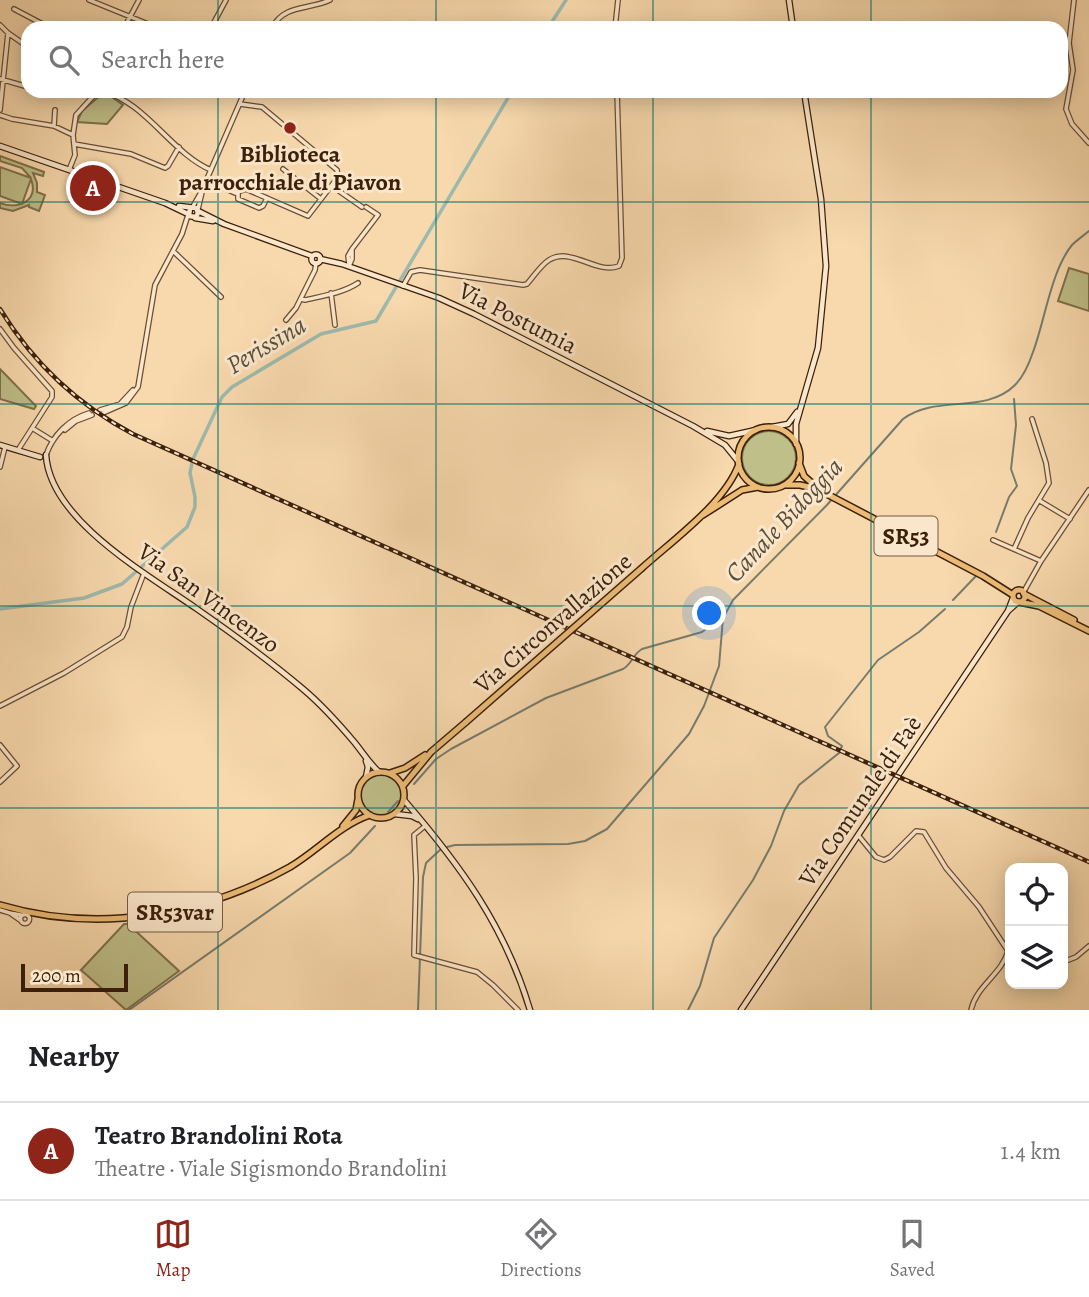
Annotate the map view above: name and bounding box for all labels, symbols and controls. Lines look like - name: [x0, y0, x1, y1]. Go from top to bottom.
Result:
- search box: [21, 21, 1068, 98]
- icon: search: [45, 41, 83, 79]
- text: Search here: [101, 42, 225, 77]
- marker: Biblioteca parrocchiale di Piavon: [282, 120, 298, 136]
- place label: Biblioteca parrocchiale di Piavon: [179, 138, 402, 198]
- pin: A: [70, 162, 116, 214]
- street label: Via Postumia: [452, 274, 583, 362]
- water label: Perissina: [220, 308, 312, 382]
- water label: Canale Bidoggia: [717, 450, 851, 590]
- road number: SR53: [874, 516, 937, 556]
- street label: Via San Vincenzo: [131, 535, 286, 660]
- street label: Via Circonvallazione: [467, 546, 639, 701]
- your location: [692, 596, 726, 630]
- street label: Via Comunale di Faè: [790, 710, 929, 893]
- map controls: [1005, 863, 1068, 989]
- button: locate: [1005, 863, 1068, 926]
- road number: SR53var: [128, 892, 222, 931]
- button: layers: [1005, 926, 1068, 989]
- scale bar: [21, 961, 128, 993]
- text: 200 m: [32, 963, 81, 989]
- text: Nearby: [28, 1036, 119, 1076]
- text: Teatro Brandolini Rota: [95, 1118, 343, 1153]
- text: A: [44, 1136, 58, 1167]
- text: 1.4 km: [1001, 1136, 1061, 1167]
- text: Theatre · Viale Sigismondo Brandolini: [95, 1153, 447, 1184]
- tab: Map: [154, 1215, 192, 1283]
- tab: Directions: [500, 1215, 582, 1283]
- tab: Saved: [890, 1215, 935, 1283]

